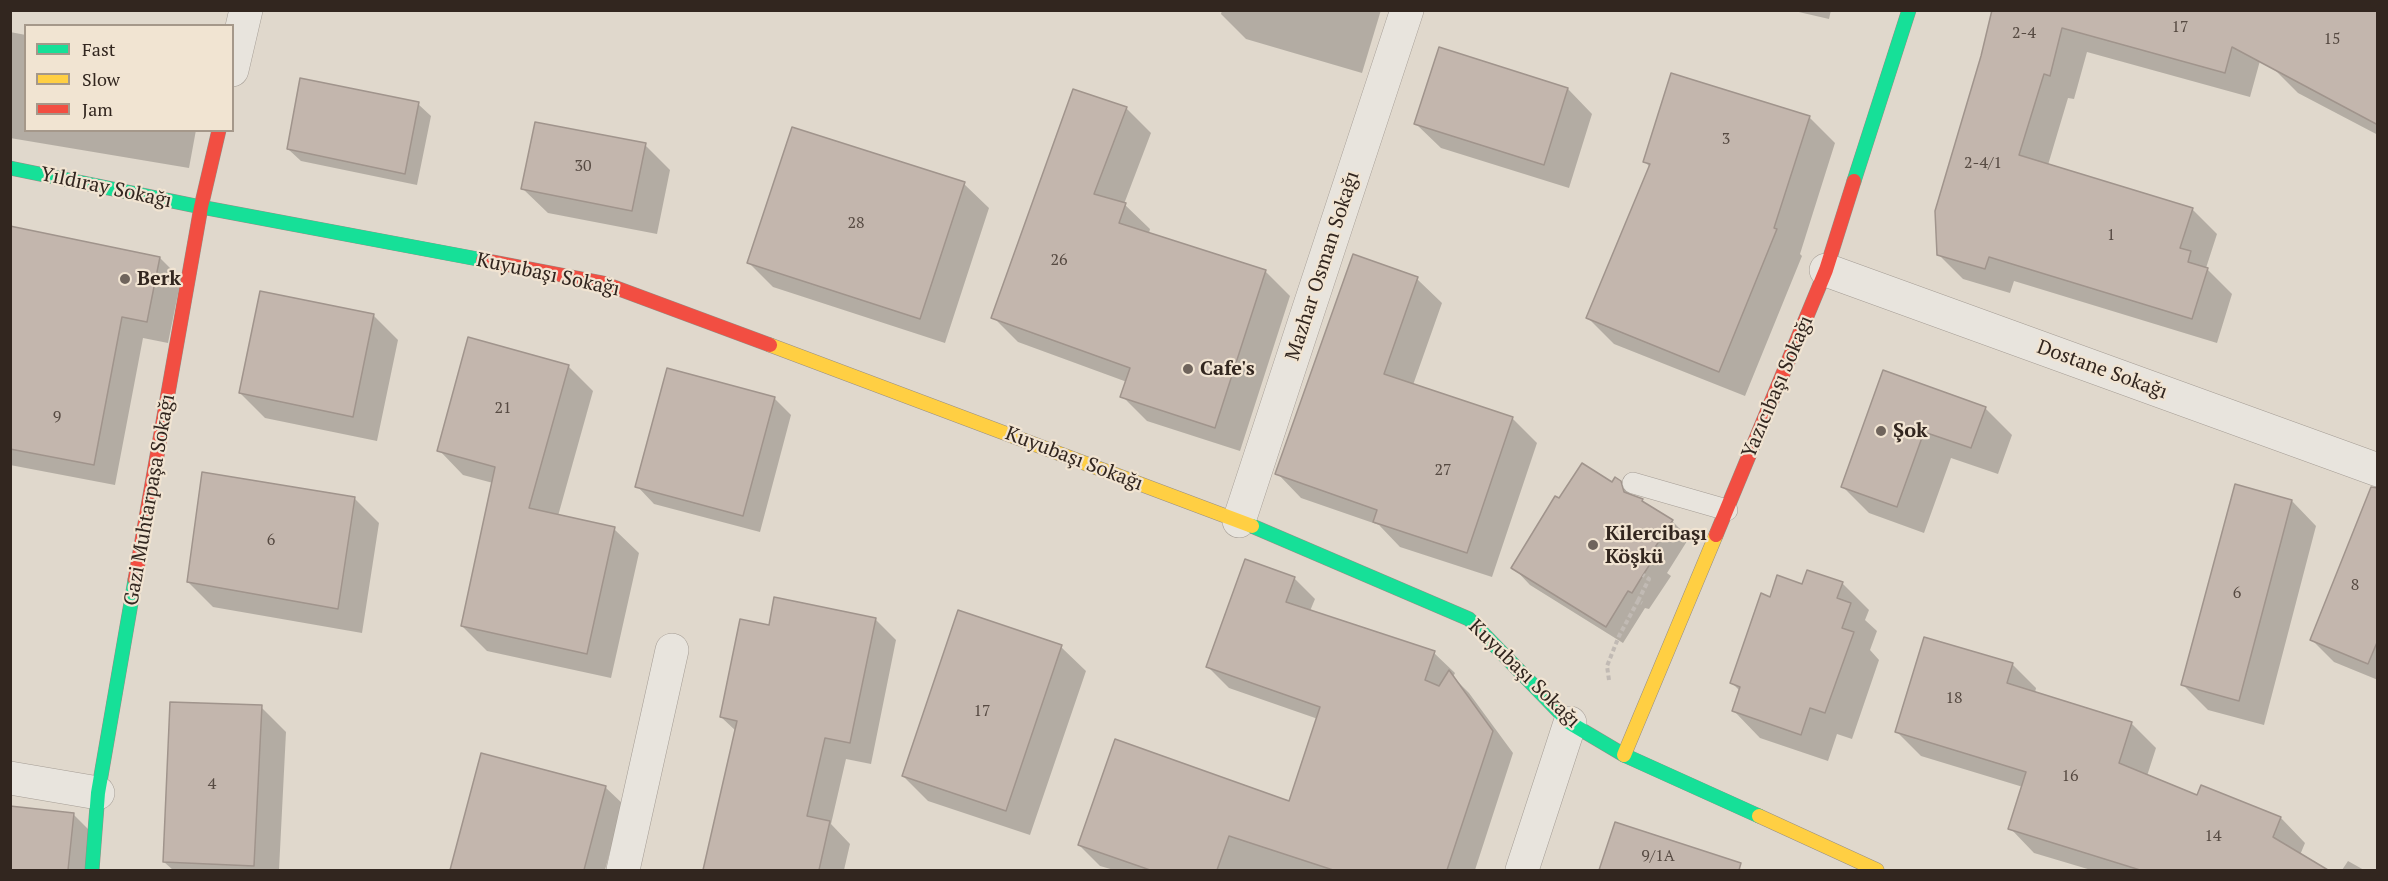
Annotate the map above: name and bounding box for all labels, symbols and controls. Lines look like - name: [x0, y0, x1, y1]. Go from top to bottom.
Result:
- house number: 17: [2171, 17, 2189, 37]
- house number: 2-4: [2012, 23, 2036, 43]
- legend: [24, 24, 234, 132]
- house number: 15: [2323, 29, 2341, 49]
- text: Fast: [82, 37, 115, 61]
- text: Slow: [82, 67, 120, 91]
- text: Jam: [82, 97, 113, 121]
- house number: 3: [1722, 129, 1730, 149]
- house number: 2-4/1: [1964, 153, 2002, 173]
- house number: 30: [574, 156, 592, 176]
- street label: Yıldıray Sokağı: [38, 162, 174, 214]
- street label: Mazhar Osman Sokağı: [1281, 168, 1365, 364]
- house number: 28: [847, 213, 865, 233]
- house number: 1: [2107, 225, 2115, 245]
- street label: Kuyubaşı Sokağı: [474, 248, 622, 302]
- house number: 26: [1050, 250, 1068, 270]
- place label: Berk: [137, 267, 181, 291]
- marker: Berk: [118, 272, 132, 286]
- street label: Yazıcıbaşı Sokağı: [1737, 312, 1819, 462]
- street label: Dostane Sokağı: [2034, 335, 2170, 405]
- place label: Cafe's: [1200, 357, 1255, 381]
- marker: Cafe's: [1181, 362, 1195, 376]
- street label: Gazi Muhtarpaşa Sokağı: [120, 392, 180, 608]
- house number: 21: [494, 398, 512, 418]
- house number: 9: [53, 407, 61, 427]
- place label: Şok: [1893, 419, 1928, 443]
- street label: Kuyubaşı Sokağı: [1002, 422, 1146, 496]
- marker: Şok: [1874, 424, 1888, 438]
- house number: 27: [1434, 460, 1452, 480]
- place label: Kilercibaşı Köşkü: [1605, 522, 1707, 569]
- house number: 6: [267, 530, 275, 550]
- marker: Kilercibaşı Köşkü: [1586, 538, 1600, 552]
- house number: 8: [2351, 575, 2359, 595]
- house number: 6: [2233, 583, 2241, 603]
- street label: Kuyubaşı Sokağı: [1463, 615, 1585, 733]
- house number: 18: [1945, 688, 1963, 708]
- house number: 17: [973, 701, 991, 721]
- house number: 16: [2061, 766, 2079, 786]
- house number: 4: [208, 774, 216, 794]
- house number: 14: [2204, 826, 2222, 846]
- house number: 9/1A: [1641, 846, 1675, 866]

